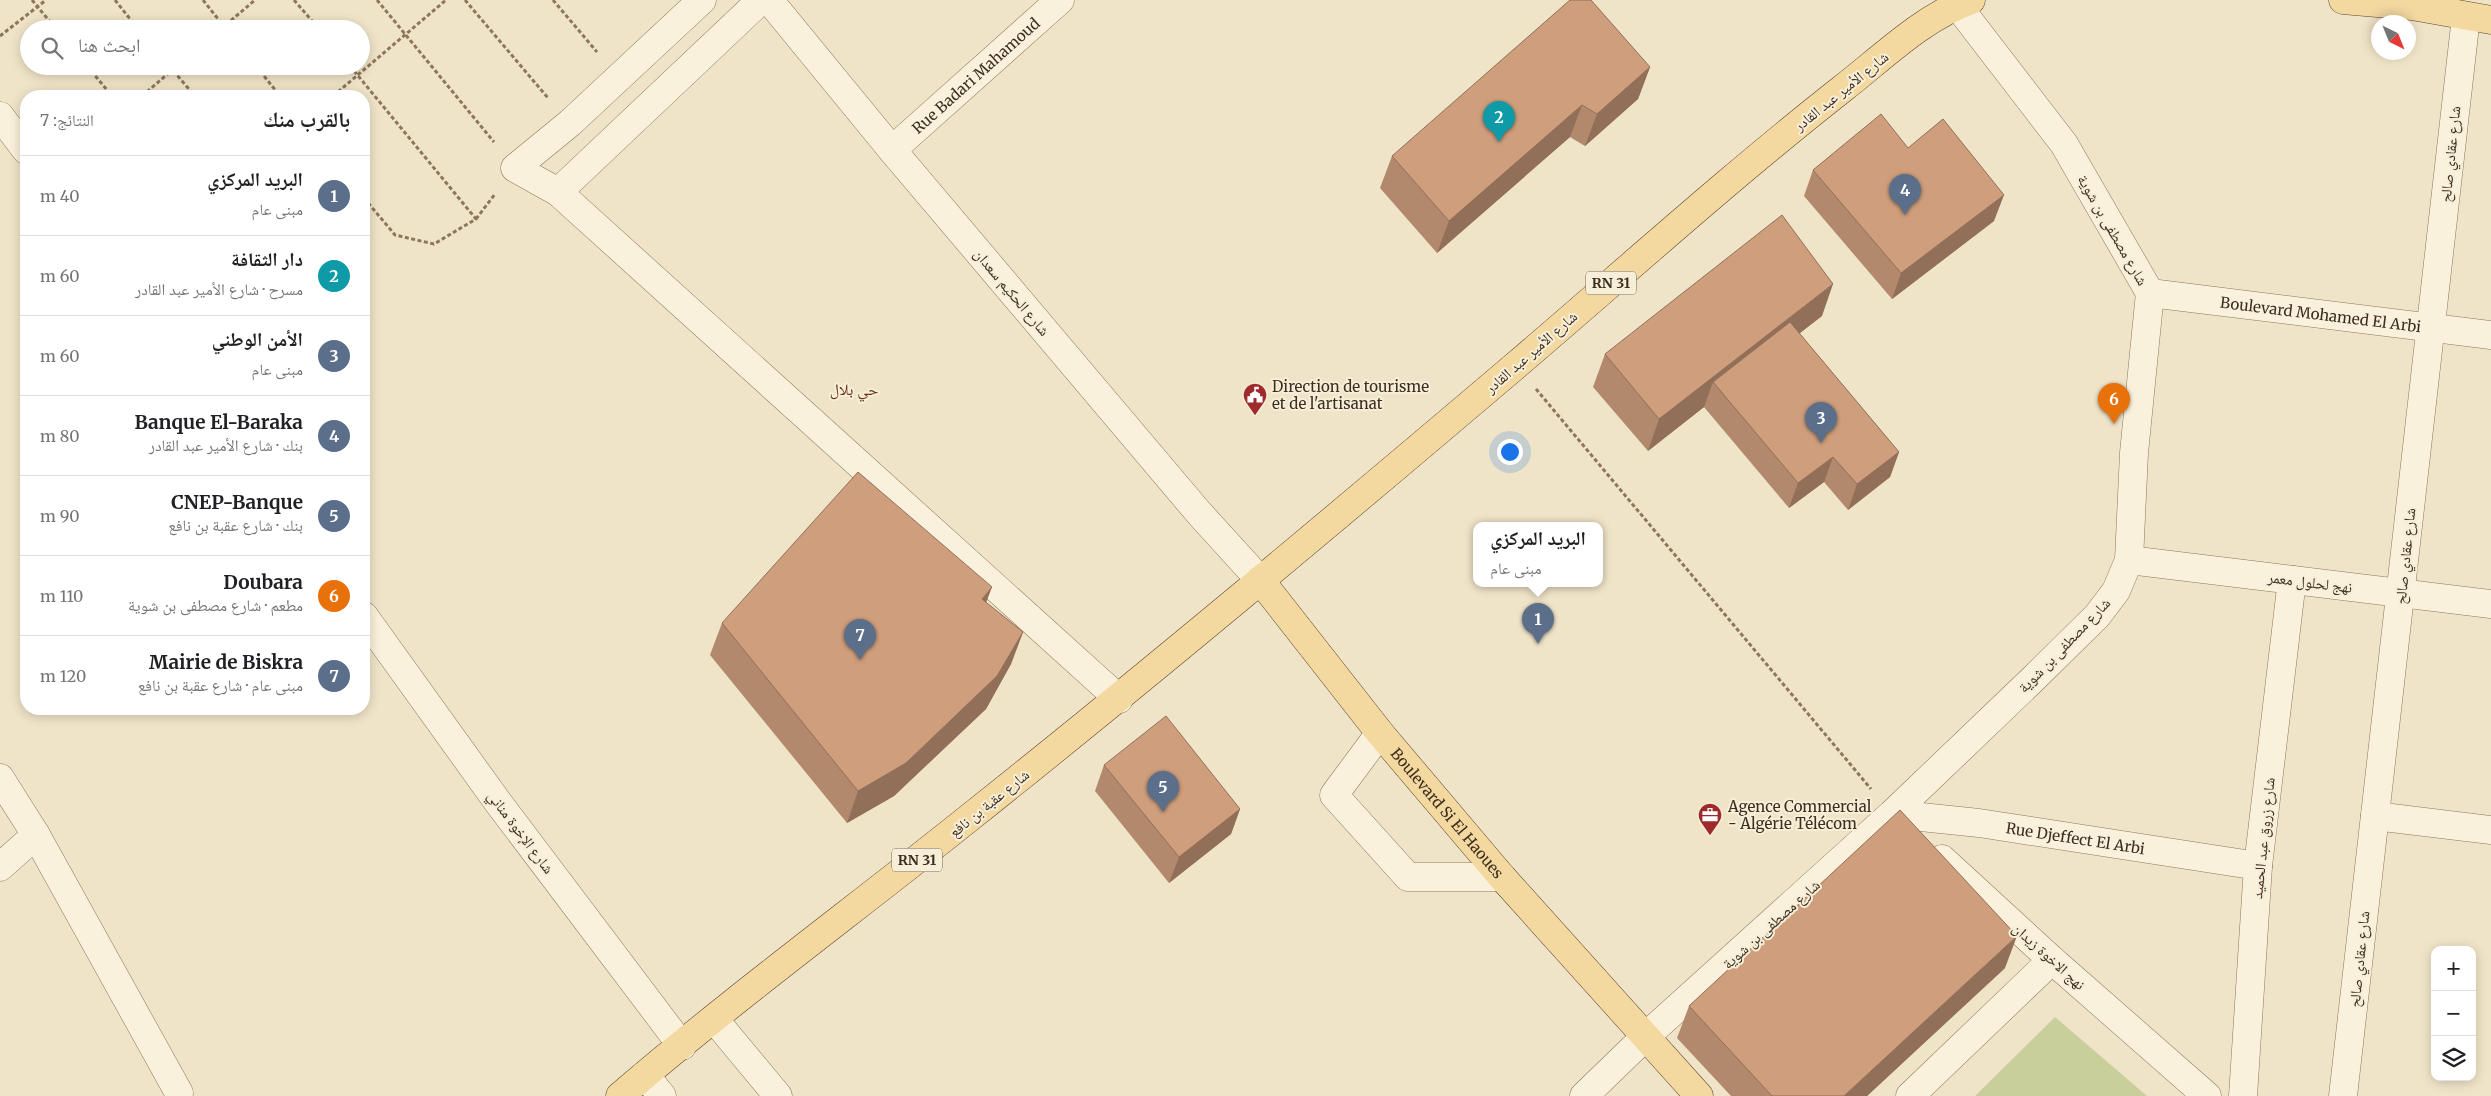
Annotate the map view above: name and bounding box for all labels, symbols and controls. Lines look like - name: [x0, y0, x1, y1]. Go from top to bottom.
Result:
- street label: Rue Badari Mahamoud: [908, 13, 1043, 137]
- north arrow: [2371, 15, 2416, 60]
- search box: [20, 20, 370, 75]
- text: ابحث هنا: [78, 33, 140, 57]
- icon: search: [38, 34, 66, 62]
- street label: شارع الأمير عبد القادر: [1789, 47, 1893, 136]
- pin: 2: [1483, 101, 1515, 142]
- street label: شارع عقادي صالح: [2435, 105, 2467, 204]
- text: بالقرب منك: [263, 106, 350, 133]
- text: النتائج: 7: [40, 110, 94, 130]
- text: البريد المركزي: [207, 167, 303, 191]
- street label: شارع مصطفى بن شوية: [2073, 171, 2153, 289]
- pin: 4: [1889, 174, 1921, 215]
- text: 40 m: [40, 186, 80, 206]
- text: 1: [330, 186, 338, 206]
- text: مبنى عام: [252, 199, 303, 219]
- street label: شارع الحكيم سعدان: [969, 244, 1054, 340]
- text: دار الثقافة: [231, 247, 303, 271]
- text: 60 m: [40, 266, 80, 286]
- text: 2: [329, 266, 339, 286]
- road number: RN 31: [1586, 272, 1636, 294]
- text: مسرح · شارع الأمير عبد القادر: [135, 279, 303, 299]
- street label: Boulevard Mohamed El Arbi: [2219, 292, 2422, 336]
- street label: شارع الأمير عبد القادر: [1480, 307, 1582, 399]
- text: الأمن الوطني: [212, 327, 303, 351]
- text: 60 m: [40, 346, 80, 366]
- text: 3: [329, 346, 339, 366]
- text: مبنى عام: [252, 359, 303, 379]
- place label: Direction de tourisme et de l'artisanat: [1272, 377, 1429, 413]
- district label: حي بلال: [830, 379, 878, 402]
- public building icon: Direction de tourisme et de l'artisanat: [1242, 382, 1268, 416]
- pin: 6: [2098, 383, 2130, 424]
- pin: 3: [1805, 402, 1837, 443]
- text: Banque El-Baraka: [134, 410, 303, 434]
- text: 80 m: [40, 426, 80, 446]
- text: 4: [329, 426, 339, 446]
- text: بنك · شارع الأمير عبد القادر: [149, 435, 303, 455]
- your location: [1497, 439, 1523, 465]
- text: CNEP-Banque: [171, 490, 303, 514]
- text: 90 m: [40, 506, 80, 526]
- text: 5: [329, 506, 339, 526]
- street label: شارع عقادي صالح: [2390, 507, 2422, 606]
- text: بنك · شارع عقبة بن نافع: [168, 515, 303, 535]
- popup: [1473, 522, 1603, 587]
- text: البريد المركزي: [1490, 526, 1586, 550]
- text: مبنى عام: [1490, 558, 1542, 578]
- street label: نهج لحلول معمر: [2266, 567, 2353, 598]
- text: Doubara: [223, 570, 303, 594]
- text: 110 m: [40, 586, 83, 606]
- text: 6: [329, 586, 339, 606]
- street label: شارع مصطفى بن شوية: [2014, 593, 2115, 697]
- text: مطعم · شارع مصطفى بن شوية: [128, 595, 303, 615]
- pin: 1: [1522, 603, 1554, 644]
- pin: 7: [844, 619, 876, 660]
- text: Mairie de Biskra: [149, 650, 303, 674]
- text: 120 m: [40, 666, 86, 686]
- text: 7: [329, 666, 339, 686]
- text: مبنى عام · شارع عقبة بن نافع: [138, 675, 303, 695]
- street label: Boulevard Si El Haoues: [1387, 744, 1508, 882]
- street label: شارع عقبة بن نافع: [945, 765, 1034, 842]
- pin: 5: [1147, 771, 1179, 812]
- street label: شارع زروق عبد الحميد: [2247, 776, 2280, 900]
- street label: شارع الإخوة مناني: [481, 787, 558, 879]
- place label: Agence Commercial - Algérie Télécom: [1727, 797, 1872, 833]
- office icon: Agence Commercial - Algérie Télécom: [1697, 802, 1723, 836]
- street label: Rue Djeffect El Arbi: [2005, 818, 2146, 858]
- road number: RN 31: [892, 848, 942, 872]
- street label: شارع مصطفى بن شوية: [1718, 875, 1825, 974]
- street label: شارع عقادي صالح: [2344, 910, 2376, 1009]
- street label: نهج الاخوة زيدان: [2008, 918, 2089, 994]
- map controls: [2431, 946, 2476, 1081]
- button: +: [2431, 946, 2476, 991]
- button: −: [2431, 991, 2476, 1036]
- button: layers: [2431, 1036, 2476, 1081]

